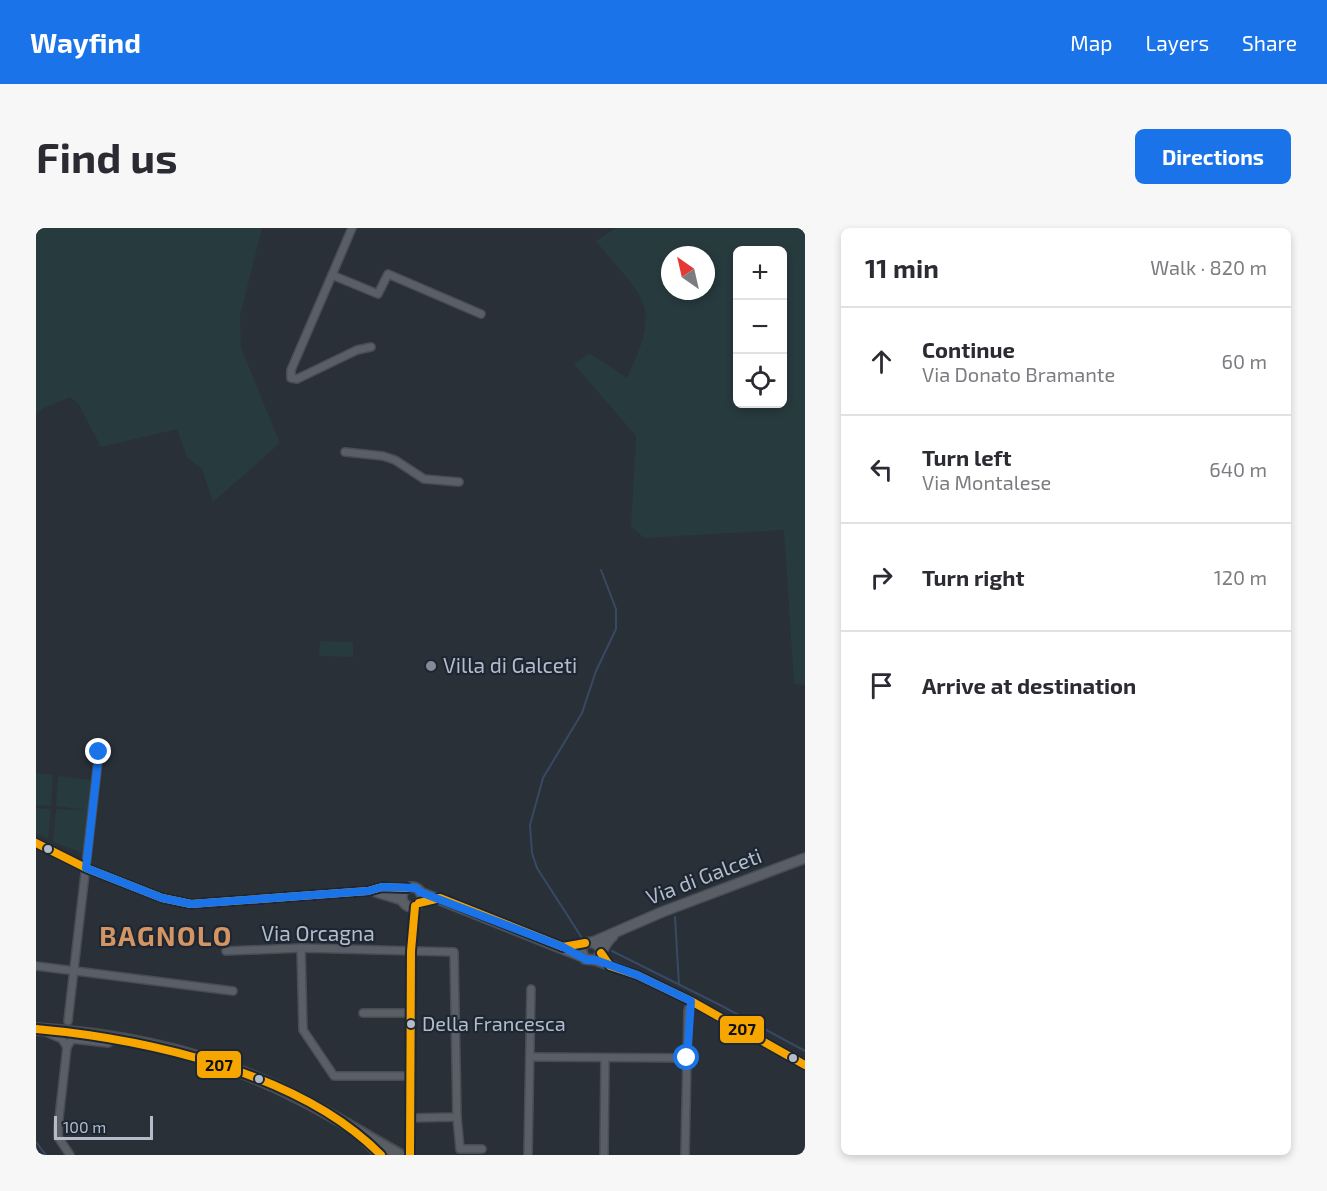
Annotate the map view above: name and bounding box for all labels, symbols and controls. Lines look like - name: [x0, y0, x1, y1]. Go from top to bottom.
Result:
- text: Wayfind: [30, 25, 141, 59]
- text: Map: [1070, 30, 1112, 55]
- text: Layers: [1145, 30, 1209, 55]
- text: Share: [1242, 30, 1297, 55]
- button: Directions: [1135, 129, 1291, 184]
- text: Find us: [36, 131, 178, 181]
- north arrow: [661, 246, 715, 300]
- map controls: [733, 246, 787, 408]
- button: +: [733, 246, 787, 300]
- text: 11 min: [865, 252, 939, 283]
- text: Walk · 820 m: [1150, 255, 1267, 279]
- button: −: [733, 300, 787, 354]
- text: Continue: [922, 336, 1015, 362]
- icon: ahead: [865, 345, 898, 378]
- text: 60 m: [1222, 349, 1267, 373]
- button: locate: [733, 354, 787, 408]
- text: Via Donato Bramante: [922, 362, 1115, 386]
- text: Turn left: [922, 444, 1011, 470]
- icon: left: [865, 453, 898, 486]
- text: 640 m: [1209, 457, 1267, 481]
- text: Via Montalese: [922, 470, 1051, 494]
- icon: right: [865, 561, 898, 594]
- text: Turn right: [922, 564, 1024, 590]
- text: 120 m: [1214, 565, 1267, 589]
- place label: Villa di Galceti: [443, 652, 577, 677]
- marker: Villa di Galceti: [424, 659, 438, 673]
- icon: arrive: [865, 669, 898, 702]
- text: Arrive at destination: [922, 672, 1136, 698]
- route end: [85, 738, 111, 764]
- street label: Via di Galceti: [642, 842, 765, 909]
- unlabelled marker: [42, 843, 54, 855]
- district label: BAGNOLO: [99, 919, 233, 951]
- street label: Via Orcagna: [261, 920, 375, 945]
- place label: Della Francesca: [422, 1011, 566, 1035]
- line badge: 207: [719, 1015, 765, 1044]
- marker: Della Francesca: [405, 1018, 417, 1030]
- text: 207: [728, 1019, 756, 1038]
- route start: [673, 1044, 699, 1070]
- line badge: 207: [196, 1050, 242, 1079]
- unlabelled marker: [787, 1052, 799, 1064]
- text: 207: [205, 1055, 233, 1074]
- unlabelled marker: [253, 1073, 265, 1085]
- scale bar: [54, 1113, 153, 1140]
- text: 100 m: [63, 1117, 106, 1136]

